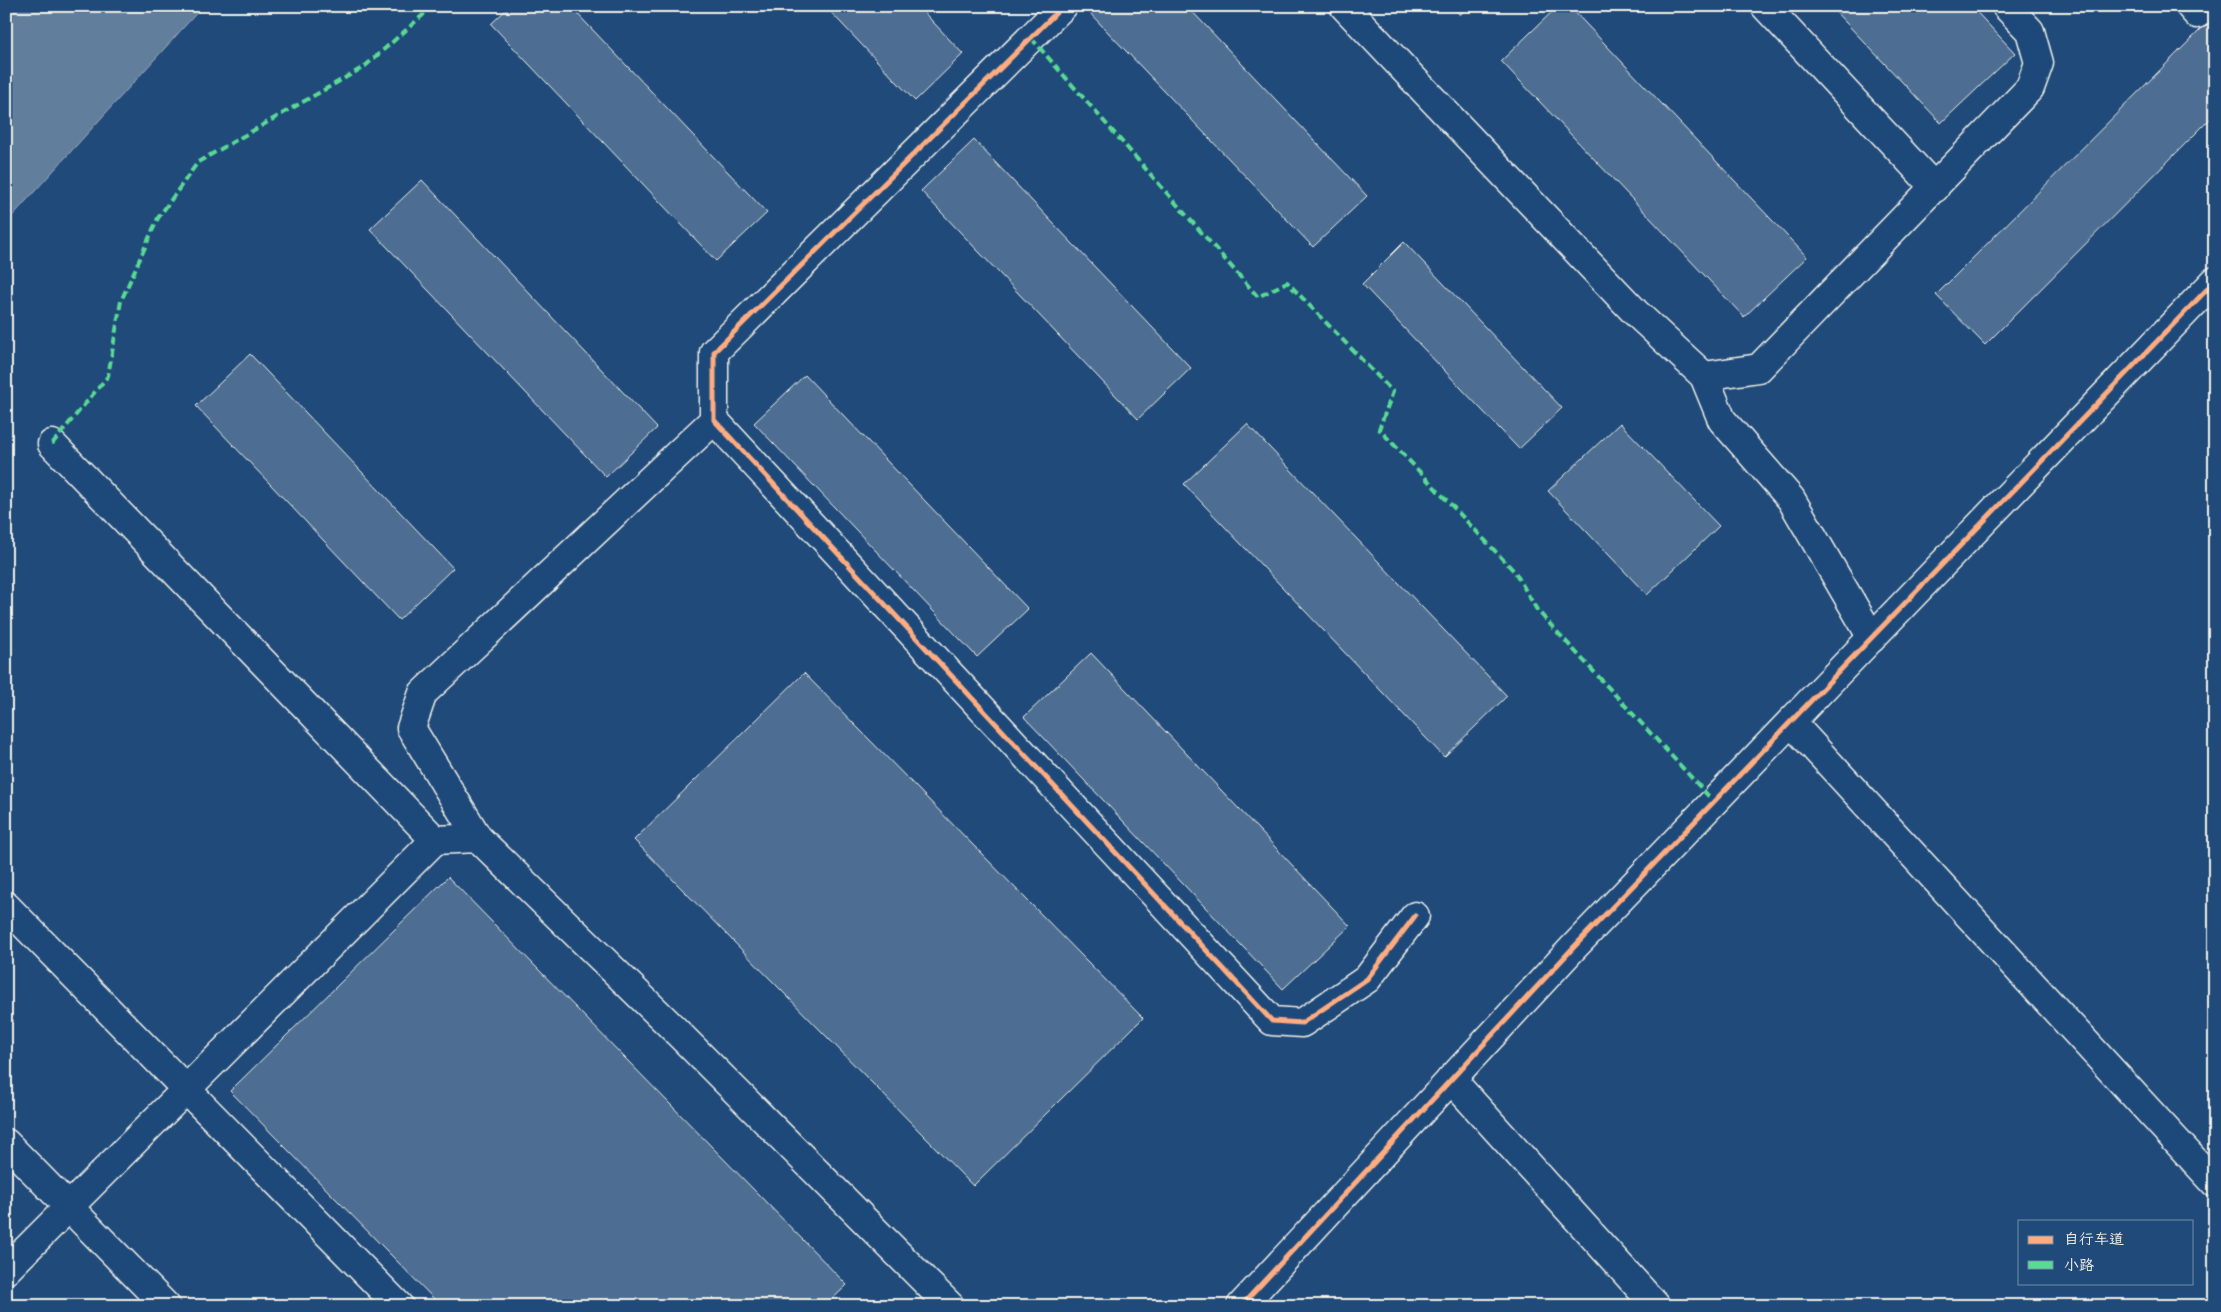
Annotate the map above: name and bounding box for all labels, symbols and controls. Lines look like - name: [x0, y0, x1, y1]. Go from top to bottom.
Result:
- legend: [2018, 1220, 2194, 1284]
- text: 自行车道: [2064, 1230, 2124, 1249]
- text: 小路: [2064, 1256, 2094, 1275]

